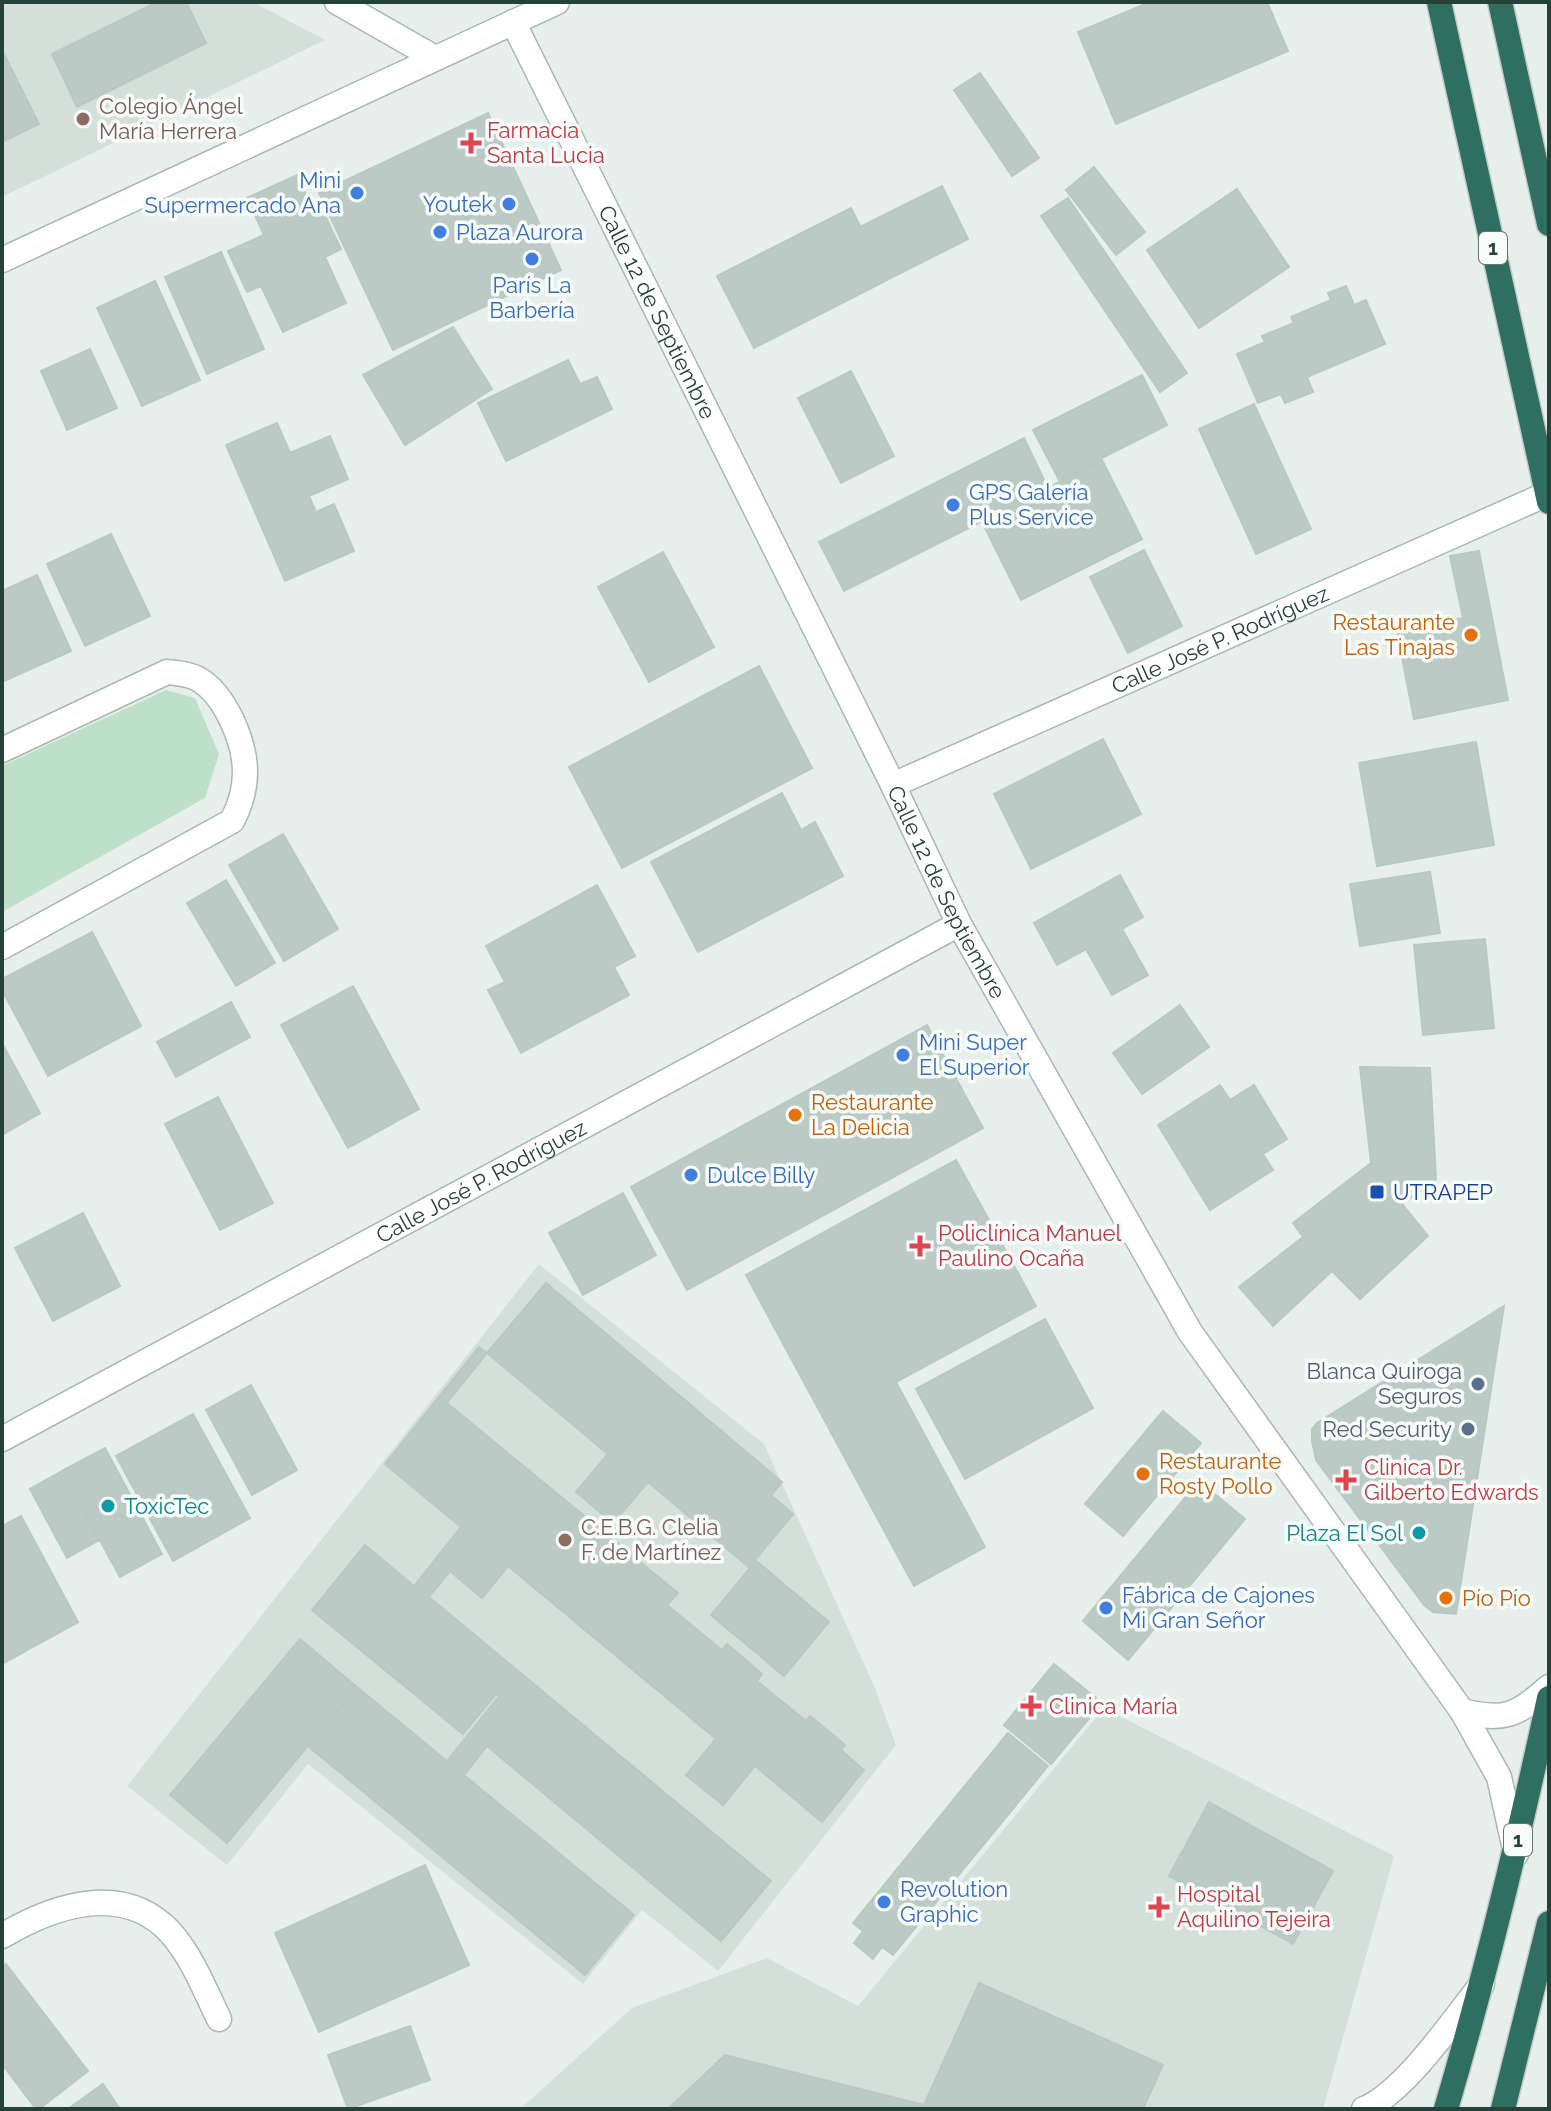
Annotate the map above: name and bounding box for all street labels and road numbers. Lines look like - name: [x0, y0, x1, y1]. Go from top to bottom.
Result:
- street label: Calle 12 de Septiembre: [593, 201, 722, 423]
- road number: 1: [1479, 232, 1507, 264]
- street label: Calle José P. Rodríguez: [1108, 580, 1333, 699]
- street label: Calle 12 de Septiembre: [882, 781, 1011, 1003]
- street label: Calle José P. Rodríguez: [371, 1114, 591, 1248]
- road number: 1: [1504, 1824, 1532, 1856]

